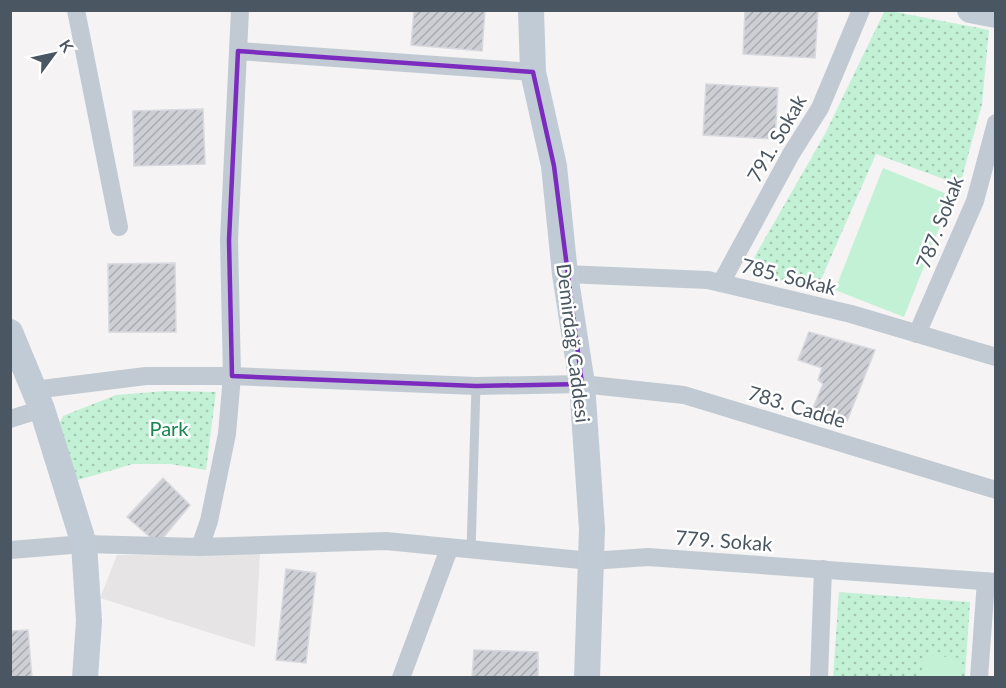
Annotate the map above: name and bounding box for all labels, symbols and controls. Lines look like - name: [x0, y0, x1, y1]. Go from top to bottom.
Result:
- north arrow: [24, 24, 84, 84]
- text: K: [56, 36, 79, 56]
- street label: 791. Sokak: [741, 89, 811, 186]
- street label: 787. Sokak: [910, 172, 968, 272]
- street label: 785. Sokak: [739, 253, 840, 300]
- street label: Demirdağ Caddesi: [552, 262, 596, 424]
- street label: 783. Cadde: [745, 380, 849, 432]
- park label: Park: [149, 416, 189, 440]
- street label: 779. Sokak: [675, 525, 774, 555]

